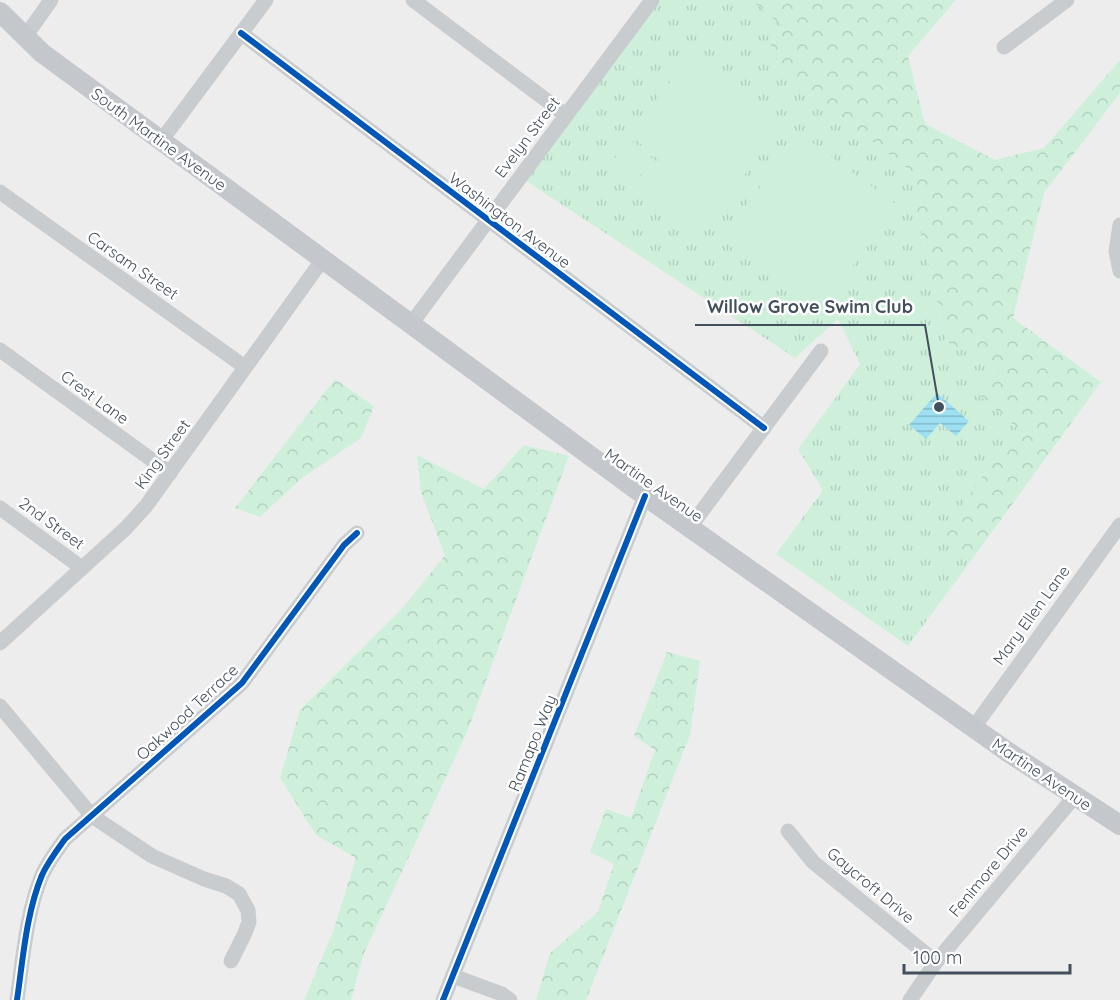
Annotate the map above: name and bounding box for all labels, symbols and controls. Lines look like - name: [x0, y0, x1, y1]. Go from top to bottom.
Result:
- street label: South Martine Avenue: [88, 83, 230, 195]
- street label: Evelyn Street: [490, 93, 564, 181]
- street label: Washington Avenue: [445, 168, 575, 272]
- street label: Carsam Street: [84, 226, 182, 304]
- callout: Willow Grove Swim Club: [695, 289, 925, 325]
- text: Willow Grove Swim Club: [707, 295, 913, 318]
- street label: Crest Lane: [57, 366, 133, 428]
- street label: King Street: [130, 415, 194, 493]
- street label: Martine Avenue: [601, 444, 707, 526]
- street label: 2nd Street: [15, 493, 89, 553]
- street label: Mary Ellen Lane: [988, 561, 1074, 669]
- street label: Oakwood Terrace: [132, 660, 242, 764]
- street label: Ramapo Way: [504, 692, 560, 794]
- street label: Martine Avenue: [989, 733, 1095, 815]
- street label: Fenimore Drive: [944, 821, 1032, 921]
- street label: Gaycroft Drive: [823, 843, 919, 927]
- scale bar: [904, 937, 1070, 975]
- text: 100 m: [913, 946, 962, 969]

